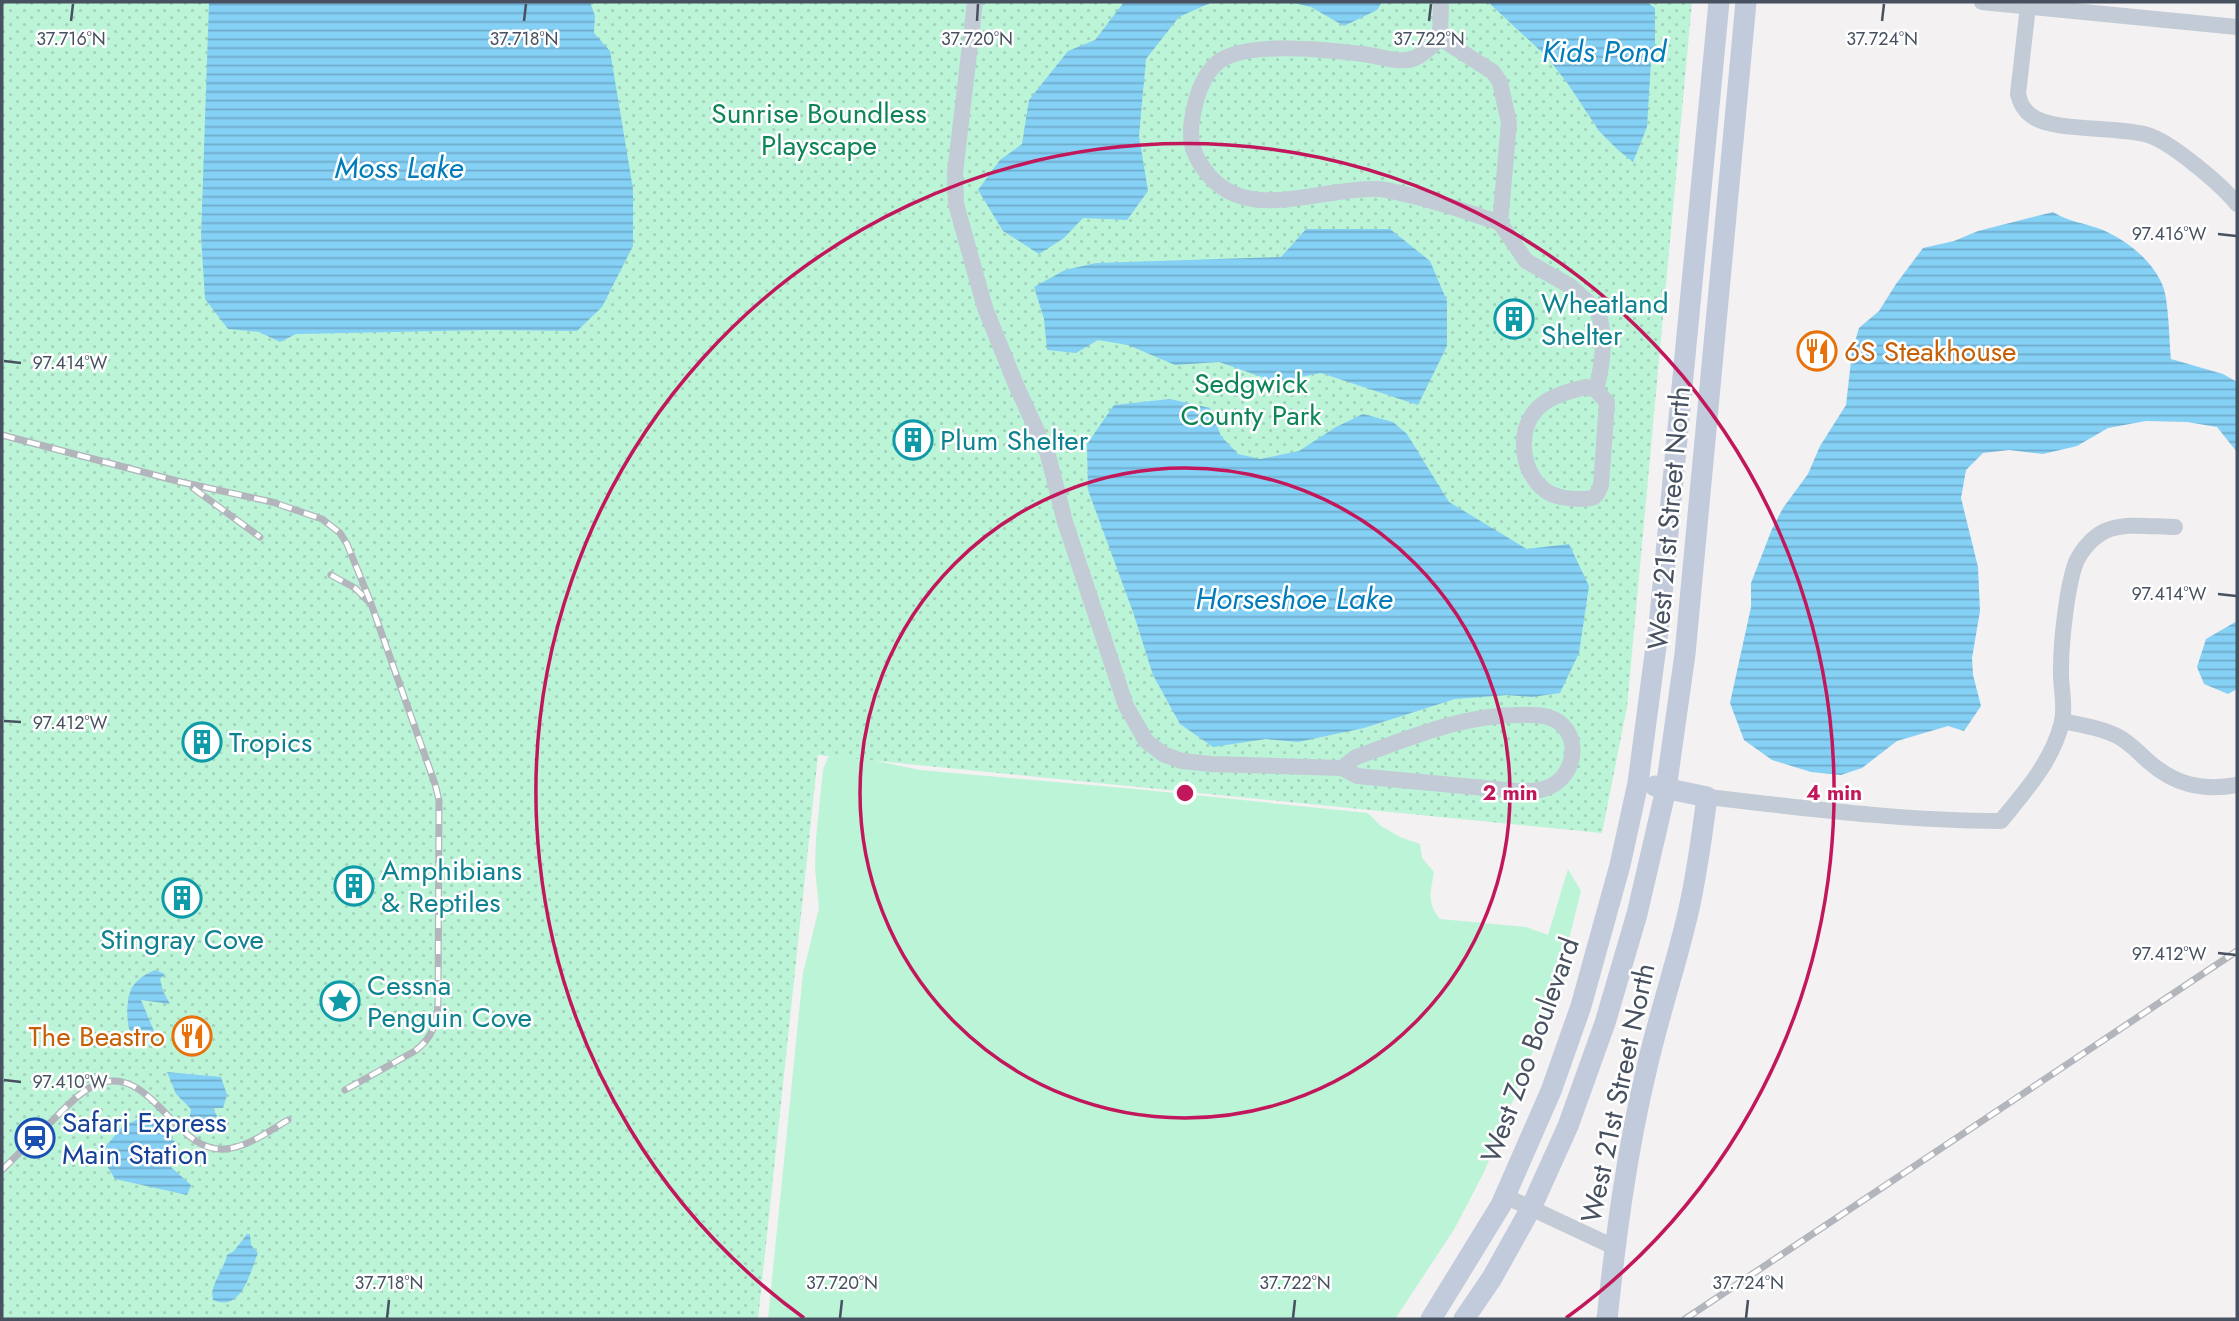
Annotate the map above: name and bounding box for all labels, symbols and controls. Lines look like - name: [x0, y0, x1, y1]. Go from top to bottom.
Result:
- text: 37.716°N: [36, 26, 106, 52]
- text: 37.718°N: [490, 26, 558, 52]
- text: 37.720°N: [941, 26, 1013, 52]
- text: 37.722°N: [1393, 26, 1465, 52]
- text: 37.724°N: [1846, 26, 1918, 52]
- water label: Kids Pond: [1542, 30, 1667, 73]
- park label: Sunrise Boundless Playscape: [711, 93, 927, 166]
- water label: Moss Lake: [334, 146, 464, 189]
- text: 97.416°W: [2132, 221, 2207, 247]
- place label: Wheatland Shelter: [1541, 283, 1669, 356]
- building icon: Wheatland Shelter: [1493, 298, 1535, 340]
- restaurant icon: 6S Steakhouse: [1796, 330, 1838, 372]
- place label: 6S Steakhouse: [1844, 331, 2017, 372]
- text: 97.414°W: [33, 350, 108, 376]
- park label: Sedgwick County Park: [1180, 363, 1322, 436]
- street label: West 21st Street North: [1637, 384, 1701, 652]
- building icon: Plum Shelter: [892, 419, 934, 461]
- place label: Plum Shelter: [940, 420, 1089, 461]
- water label: Horseshoe Lake: [1195, 577, 1393, 620]
- text: 97.414°W: [2132, 581, 2207, 607]
- text: 97.412°W: [33, 710, 107, 736]
- building icon: Tropics: [181, 721, 223, 763]
- place label: Tropics: [229, 722, 312, 763]
- text: 2 min: [1482, 778, 1538, 808]
- text: 4 min: [1806, 778, 1862, 808]
- centre of rings: [1173, 781, 1197, 805]
- place label: Amphibians & Reptiles: [381, 850, 522, 923]
- building icon: Amphibians & Reptiles: [333, 865, 375, 907]
- building icon: Stingray Cove: [161, 877, 203, 919]
- place label: Stingray Cove: [100, 919, 264, 960]
- street label: West Zoo Boulevard: [1470, 932, 1590, 1168]
- text: 97.412°W: [2132, 941, 2206, 967]
- street label: West 21st Street North: [1570, 959, 1666, 1227]
- place label: Cessna Penguin Cove: [367, 965, 532, 1038]
- place icon: Cessna Penguin Cove: [319, 980, 361, 1022]
- restaurant icon: The Beastro: [171, 1015, 213, 1057]
- place label: The Beastro: [28, 1016, 165, 1057]
- text: 97.410°W: [32, 1069, 108, 1095]
- place label: Safari Express Main Station: [62, 1102, 227, 1175]
- station icon: Safari Express Main Station: [14, 1117, 56, 1159]
- text: 37.718°N: [355, 1270, 423, 1296]
- text: 37.720°N: [806, 1270, 878, 1296]
- text: 37.722°N: [1259, 1270, 1331, 1296]
- text: 37.724°N: [1712, 1270, 1784, 1296]

